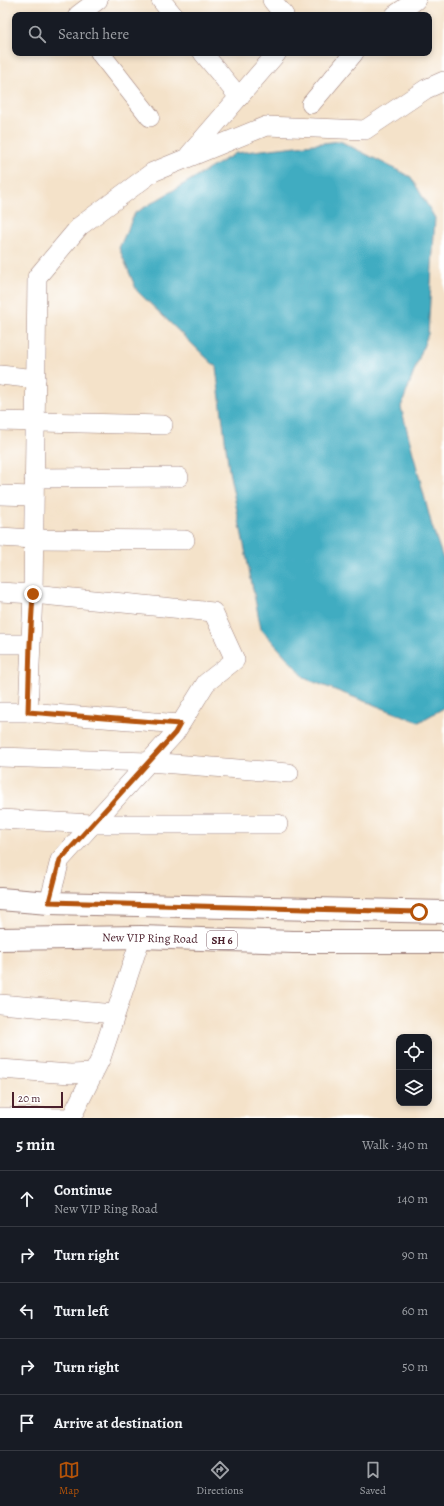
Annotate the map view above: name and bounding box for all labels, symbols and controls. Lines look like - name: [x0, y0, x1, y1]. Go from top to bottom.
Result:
- search box: [12, 12, 432, 56]
- icon: search: [26, 23, 48, 45]
- text: Search here: [58, 24, 129, 44]
- route end: [24, 585, 42, 603]
- route start: [410, 903, 428, 921]
- street label: New VIP Ring Road: [102, 929, 199, 947]
- road number: SH 6: [207, 931, 237, 949]
- map controls: [396, 1034, 432, 1106]
- button: locate: [396, 1034, 432, 1070]
- button: layers: [396, 1070, 432, 1106]
- scale bar: [12, 1090, 63, 1109]
- text: 20 m: [18, 1091, 40, 1106]
- text: 5 min: [16, 1133, 55, 1156]
- text: Walk · 340 m: [362, 1136, 428, 1153]
- text: Continue: [54, 1180, 112, 1200]
- icon: ahead: [16, 1188, 38, 1210]
- text: 140 m: [397, 1190, 428, 1207]
- text: New VIP Ring Road: [54, 1200, 158, 1217]
- icon: right: [16, 1244, 38, 1266]
- text: Turn right: [54, 1245, 119, 1265]
- text: 90 m: [402, 1246, 428, 1263]
- icon: left: [16, 1300, 38, 1322]
- text: Turn left: [54, 1301, 109, 1321]
- text: 60 m: [402, 1302, 428, 1319]
- icon: right: [16, 1356, 38, 1378]
- text: Turn right: [54, 1357, 119, 1377]
- text: 50 m: [402, 1358, 428, 1375]
- icon: arrive: [16, 1412, 38, 1434]
- text: Arrive at destination: [54, 1413, 183, 1433]
- tab: Map: [58, 1459, 80, 1498]
- tab: Directions: [196, 1459, 244, 1498]
- tab: Saved: [360, 1459, 386, 1498]

